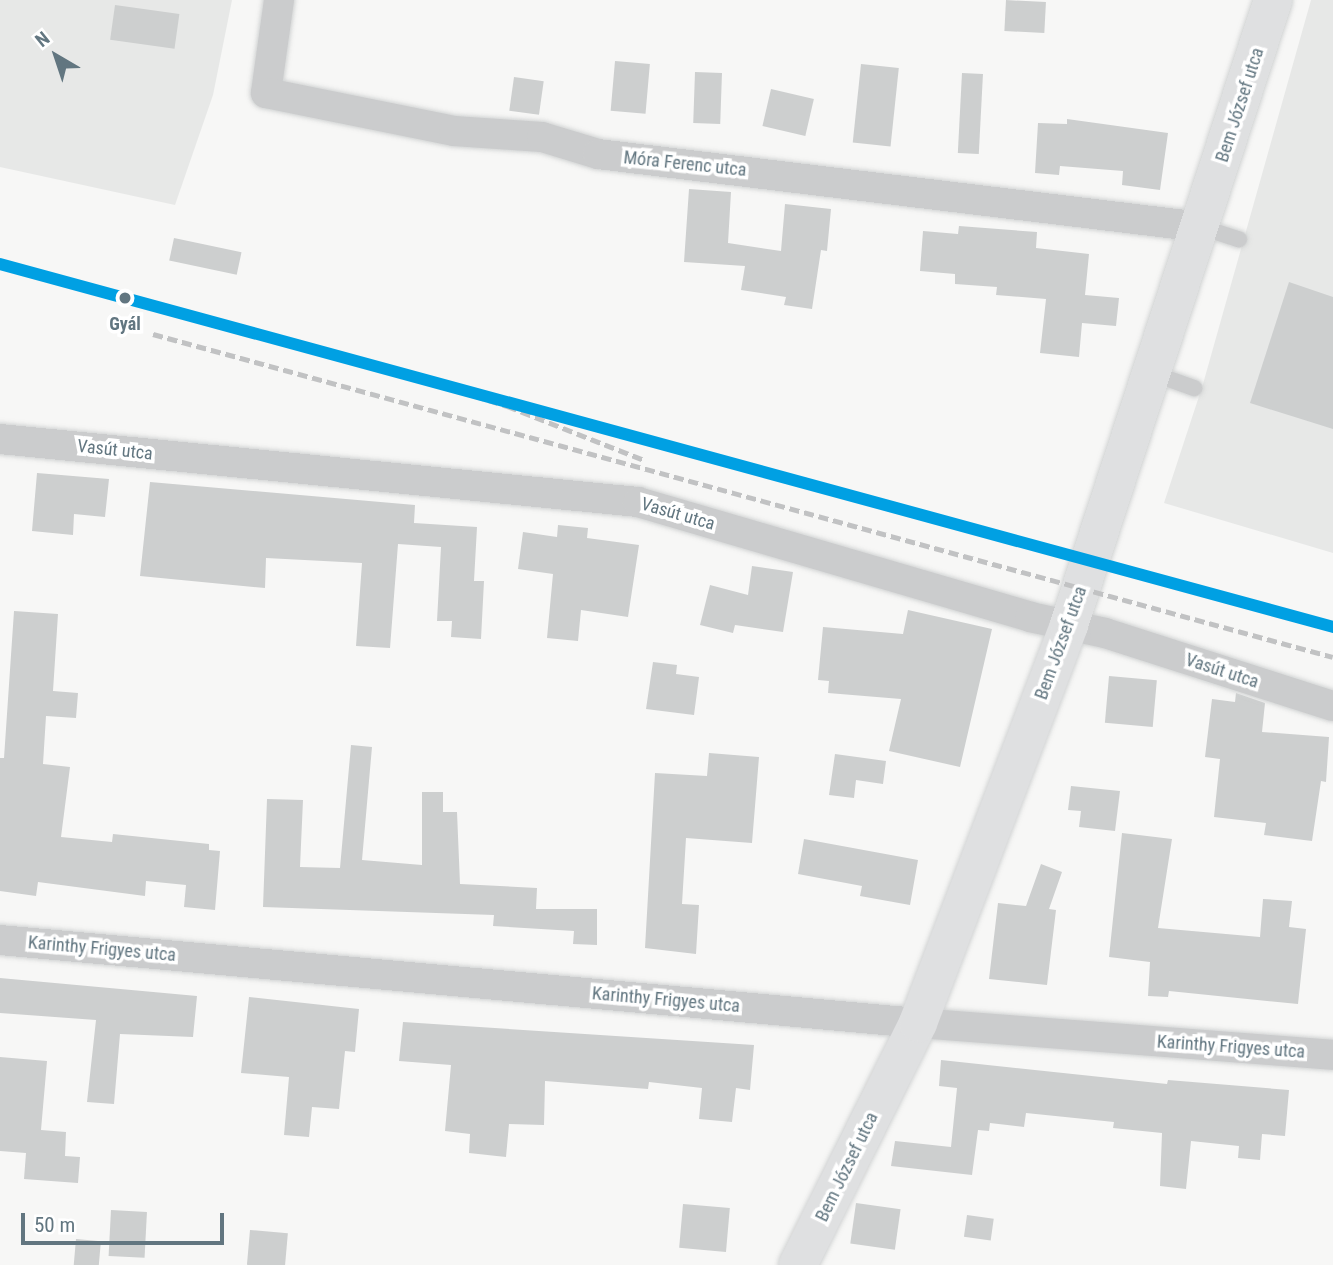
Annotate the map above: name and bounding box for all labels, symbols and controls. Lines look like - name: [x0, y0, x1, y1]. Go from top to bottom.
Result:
- north arrow: [21, 21, 91, 91]
- text: N: [31, 27, 54, 52]
- street label: Bem József utca: [1211, 45, 1269, 165]
- street label: Móra Ferenc utca: [623, 147, 747, 181]
- marker: Gyál: [113, 286, 137, 310]
- place label: Gyál: [109, 313, 141, 335]
- street label: Vasút utca: [76, 435, 154, 465]
- street label: Vasút utca: [639, 493, 717, 535]
- street label: Bem József utca: [1031, 583, 1091, 703]
- street label: Vasút utca: [1183, 649, 1261, 693]
- street label: Karinthy Frigyes utca: [27, 932, 177, 966]
- street label: Karinthy Frigyes utca: [591, 983, 741, 1017]
- street label: Karinthy Frigyes utca: [1156, 1031, 1306, 1063]
- street label: Bem József utca: [811, 1109, 883, 1225]
- scale bar: [24, 1198, 228, 1242]
- text: 50 m: [34, 1213, 75, 1237]

